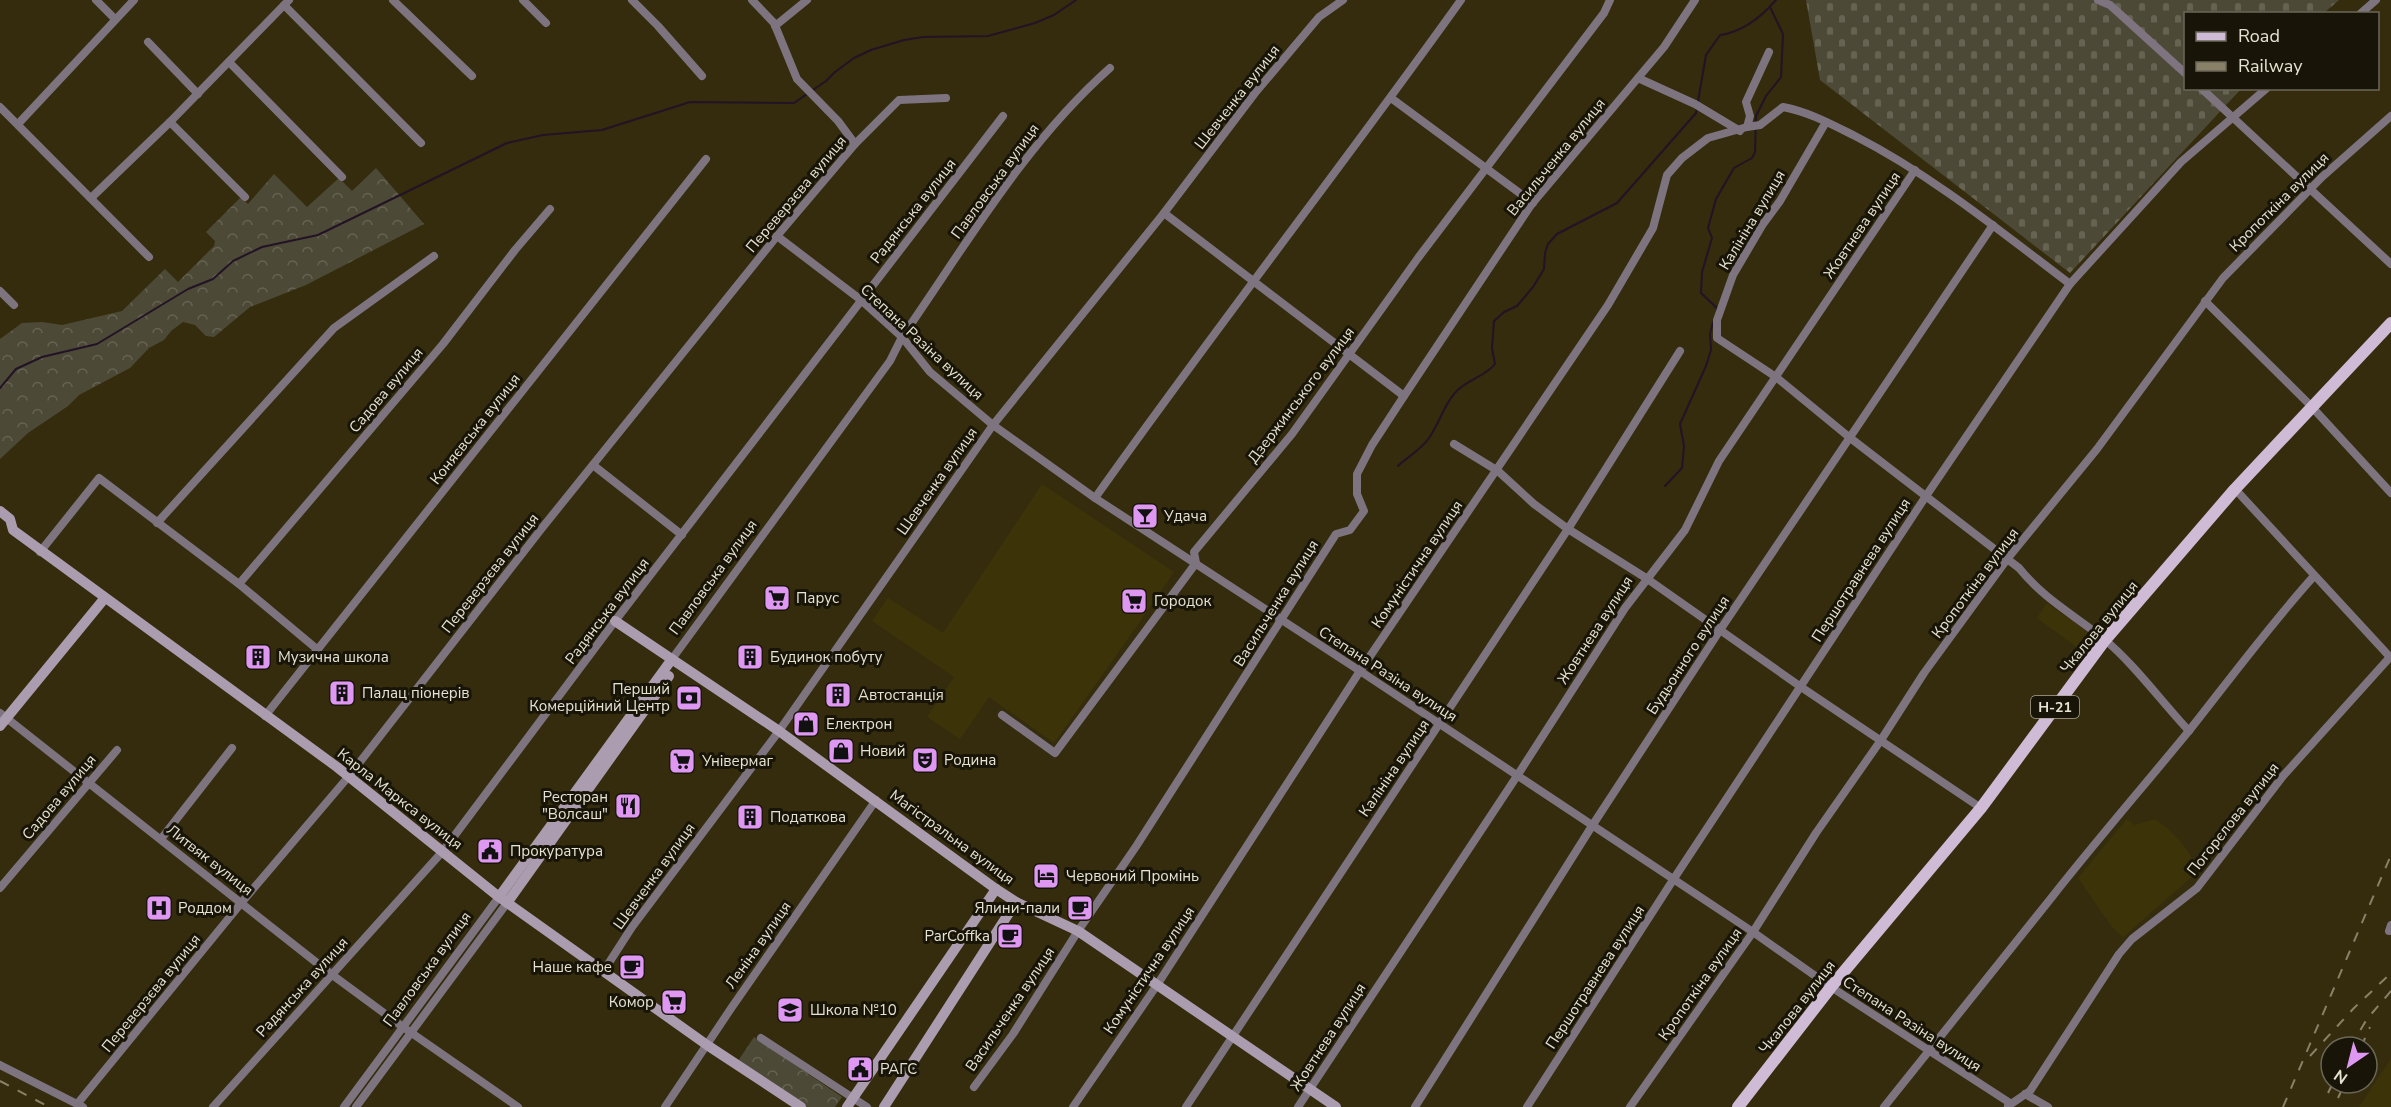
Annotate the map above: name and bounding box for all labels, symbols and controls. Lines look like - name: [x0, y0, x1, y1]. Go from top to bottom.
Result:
- legend: [2184, 12, 2379, 90]
- text: Road: [2238, 24, 2280, 48]
- street label: Шевченка вулиця: [1190, 41, 1284, 153]
- text: Railway: [2238, 54, 2303, 78]
- street label: Васильченка вулиця: [1502, 94, 1610, 220]
- street label: Павловська вулиця: [946, 119, 1044, 243]
- street label: Переверзєва вулиця: [741, 131, 851, 257]
- street label: Кропоткіна вулиця: [2225, 148, 2333, 256]
- street label: Радянська вулиця: [866, 154, 960, 268]
- street label: Калініна вулиця: [1714, 166, 1790, 274]
- street label: Жовтнева вулиця: [1819, 168, 1905, 282]
- street label: Степана Разіна вулиця: [856, 280, 988, 404]
- street label: Дзержинського вулиця: [1243, 323, 1359, 467]
- street label: Садова вулиця: [344, 343, 428, 437]
- street label: Коняєвська вулиця: [425, 369, 525, 489]
- street label: Шевченка вулиця: [892, 423, 982, 539]
- street label: Першотравнева вулиця: [1807, 494, 1915, 646]
- street label: Комуністична вулиця: [1367, 496, 1467, 632]
- bar icon: Удача: [1130, 501, 1160, 531]
- place label: Удача: [1163, 506, 1207, 526]
- street label: Переверзєва вулиця: [437, 509, 543, 637]
- street label: Павловська вулиця: [664, 515, 762, 639]
- street label: Кропоткіна вулиця: [1927, 524, 2023, 642]
- street label: Васильченка вулиця: [1229, 536, 1323, 670]
- street label: Радянська вулиця: [560, 554, 654, 668]
- street label: Жовтнева вулиця: [1553, 572, 1637, 688]
- street label: Чкалова вулиця: [2056, 577, 2142, 677]
- supermarket icon: Парус: [762, 583, 792, 613]
- supermarket icon: Городок: [1119, 586, 1149, 616]
- place label: Парус: [796, 588, 839, 608]
- place label: Городок: [1154, 591, 1212, 611]
- street label: Будьонного вулиця: [1642, 592, 1734, 718]
- street label: Степана Разіна вулиця: [1315, 622, 1461, 726]
- building icon: Музична школа: [243, 642, 273, 672]
- building icon: Будинок побуту: [735, 642, 765, 672]
- place label: Музична школа: [278, 647, 389, 667]
- place label: Будинок побуту: [770, 647, 882, 667]
- building icon: Палац піонерів: [327, 678, 357, 708]
- place label: Перший Комерційний Центр: [529, 679, 670, 716]
- building icon: Автостанція: [823, 680, 853, 710]
- place label: Палац піонерів: [362, 683, 470, 703]
- bank icon: Перший Комерційний Центр: [674, 683, 704, 713]
- place label: Автостанція: [858, 685, 944, 705]
- road number: Н-21: [2031, 696, 2079, 718]
- shop icon: Електрон: [791, 709, 821, 739]
- place label: Електрон: [826, 714, 892, 734]
- street label: Калініна вулиця: [1354, 715, 1434, 821]
- shop icon: Новий: [826, 736, 856, 766]
- place label: Новий: [860, 741, 906, 761]
- street label: Карла Маркса вулиця: [333, 744, 467, 854]
- theatre icon: Родина: [910, 745, 940, 775]
- supermarket icon: Універмаг: [667, 746, 697, 776]
- street label: Садова вулиця: [17, 750, 101, 844]
- place label: Родина: [944, 750, 996, 770]
- place label: Універмаг: [701, 751, 774, 771]
- street label: Погорєлова вулиця: [2183, 758, 2283, 880]
- street label: Магістральна вулиця: [886, 785, 1018, 889]
- place label: Ресторан "Волсаш": [542, 787, 608, 824]
- restaurant icon: Ресторан "Волсаш": [613, 791, 643, 821]
- building icon: Податкова: [735, 802, 765, 832]
- place label: Податкова: [770, 807, 846, 827]
- street label: Шевченка вулиця: [609, 819, 699, 933]
- street label: Литвяк вулиця: [163, 820, 257, 900]
- public building icon: Прокуратура: [475, 836, 505, 866]
- place label: Прокуратура: [510, 841, 603, 861]
- hotel icon: Червоний Промінь: [1031, 861, 1061, 891]
- place label: Червоний Промінь: [1066, 866, 1199, 886]
- hospital icon: Роддом: [144, 893, 174, 923]
- cafe icon: Ялини-пали: [1065, 893, 1095, 923]
- street label: Леніна вулиця: [720, 897, 796, 993]
- place label: Роддом: [178, 898, 232, 918]
- place label: Ялини-пали: [974, 898, 1060, 918]
- street label: Першотравнева вулиця: [1541, 901, 1649, 1053]
- street label: Комуністична вулиця: [1099, 902, 1199, 1038]
- street label: Павловська вулиця: [378, 907, 476, 1031]
- cafe icon: ParCoffka: [995, 921, 1025, 951]
- street label: Кропоткіна вулиця: [1654, 924, 1746, 1044]
- place label: ParCoffka: [925, 926, 990, 946]
- street label: Переверзєва вулиця: [97, 930, 205, 1056]
- street label: Радянська вулиця: [252, 933, 352, 1041]
- street label: Васильченка вулиця: [961, 943, 1059, 1075]
- cafe icon: Наше кафе: [617, 952, 647, 982]
- street label: Чкалова вулиця: [1754, 956, 1840, 1058]
- place label: Наше кафе: [532, 957, 612, 977]
- street label: Степана Разіна вулиця: [1839, 972, 1985, 1076]
- street label: Жовтнева вулиця: [1286, 979, 1370, 1095]
- supermarket icon: Комор: [659, 987, 689, 1017]
- place label: Комор: [609, 992, 654, 1012]
- school or university icon: Школа №10: [775, 995, 805, 1025]
- place label: Школа №10: [810, 1000, 897, 1020]
- north arrow: [2319, 1035, 2379, 1095]
- public building icon: РАГС: [845, 1054, 875, 1084]
- place label: РАГС: [880, 1059, 917, 1079]
- text: N: [2330, 1064, 2352, 1089]

